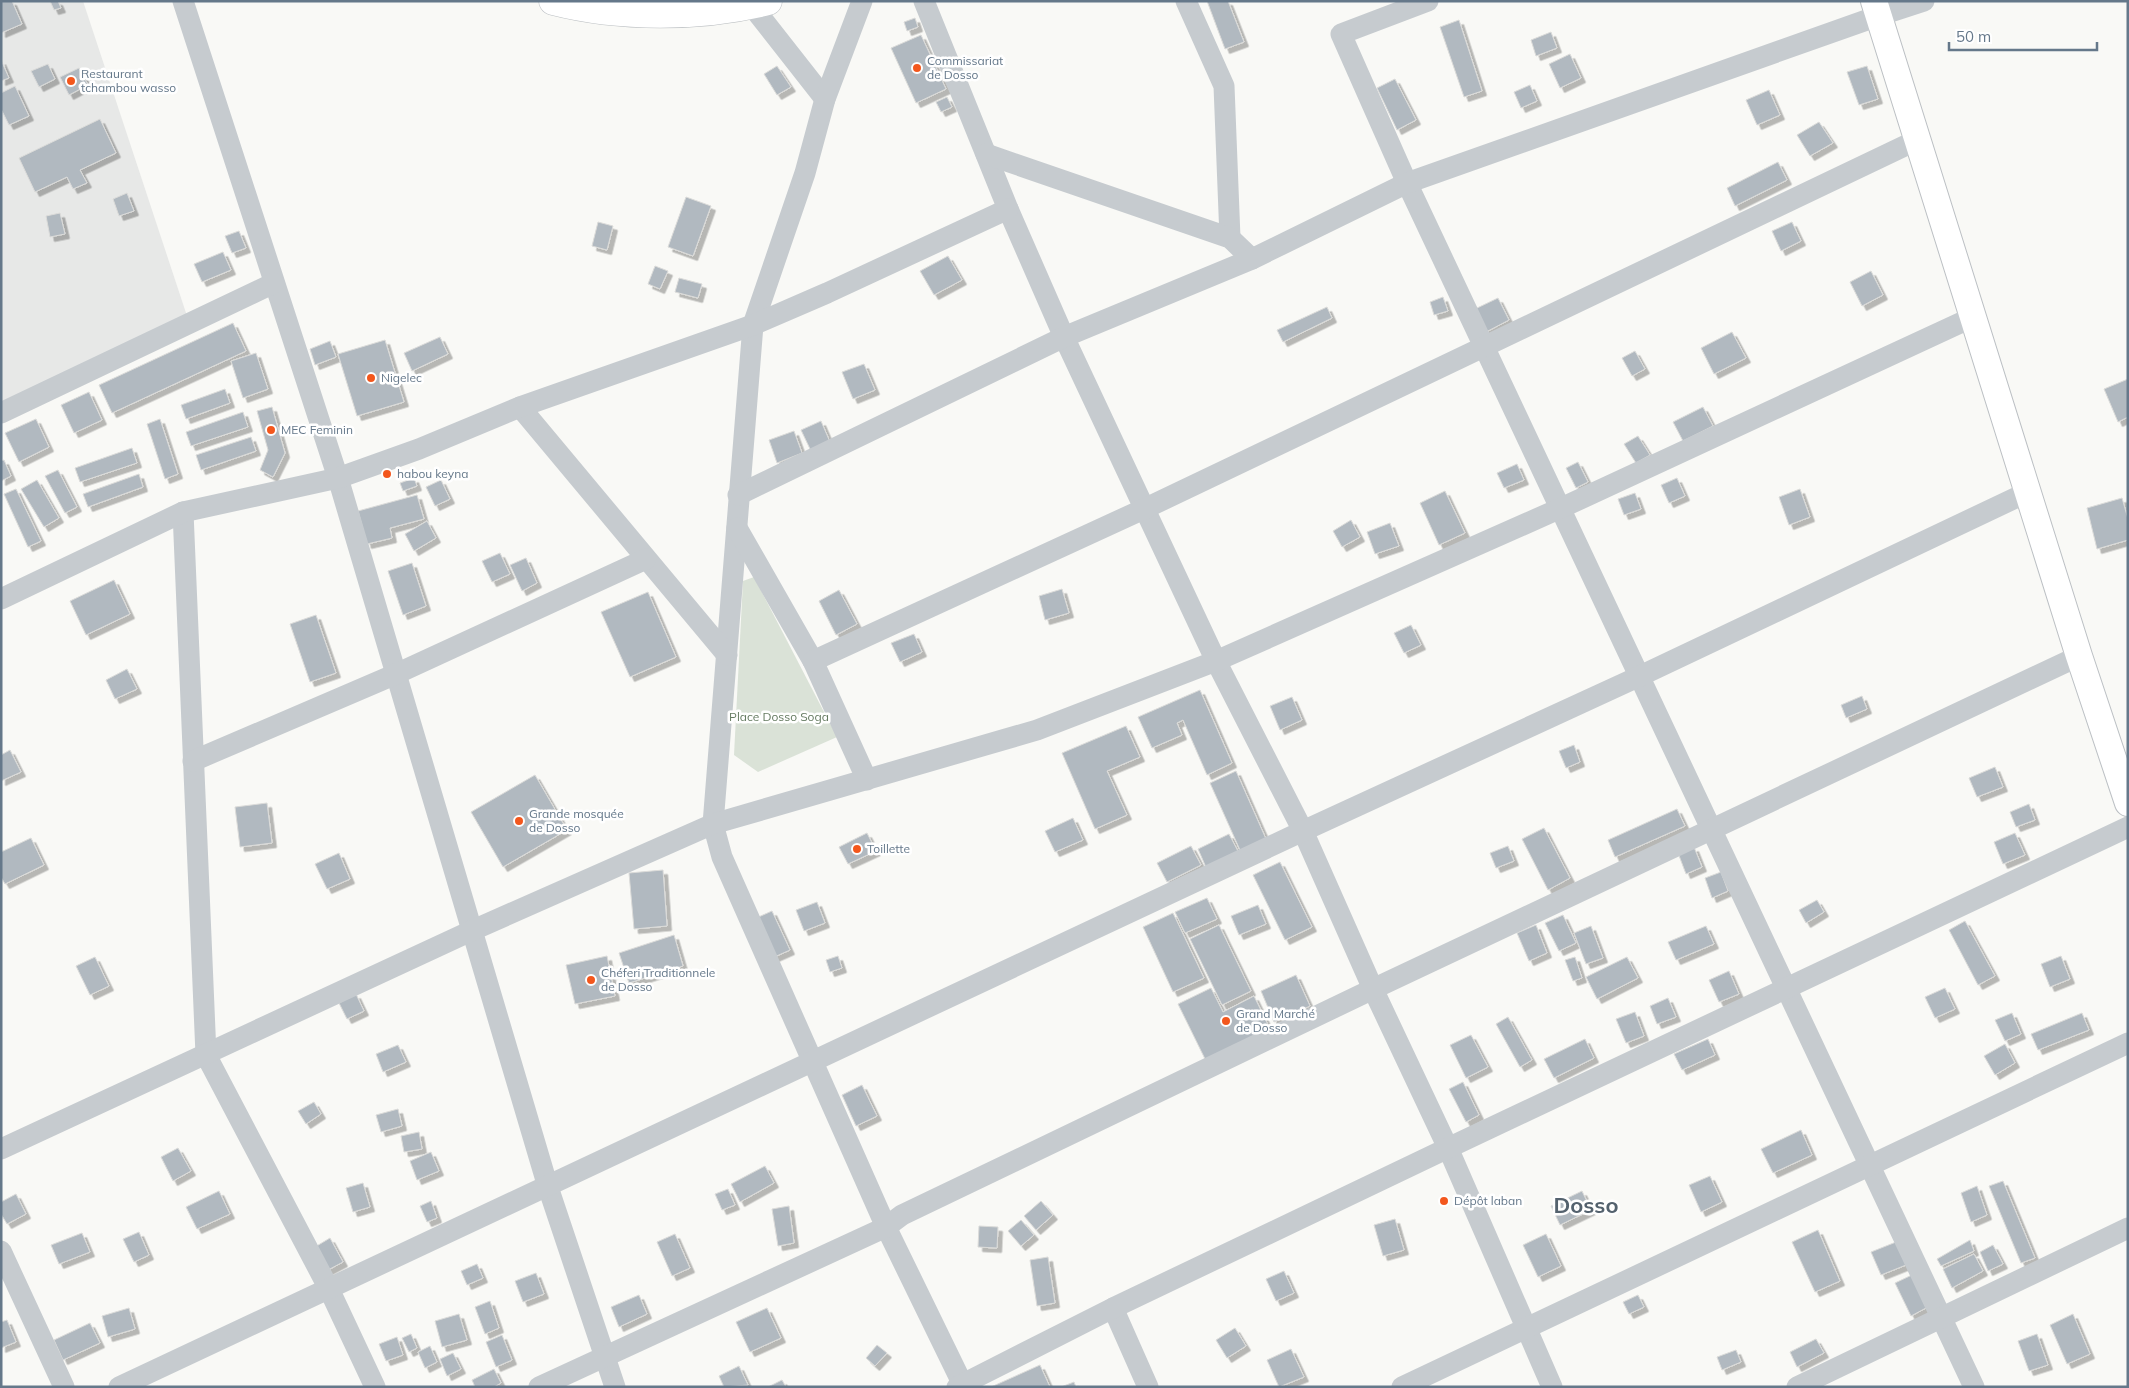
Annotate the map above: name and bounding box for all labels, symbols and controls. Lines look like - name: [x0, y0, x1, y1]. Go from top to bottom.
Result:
- scale bar: [1949, 20, 2096, 52]
- text: 50 m: [1956, 27, 1991, 46]
- place label: Commissariat de Dosso: [927, 53, 1003, 82]
- marker: Commissariat de Dosso: [911, 62, 923, 74]
- place label: Restaurant tchambou wasso: [81, 66, 176, 95]
- marker: Restaurant tchambou wasso: [65, 75, 77, 87]
- place label: Nigelec: [381, 370, 422, 385]
- marker: Nigelec: [365, 372, 377, 384]
- place label: MEC Feminin: [281, 422, 353, 437]
- marker: MEC Feminin: [265, 424, 277, 436]
- place label: habou keyna: [397, 466, 468, 481]
- marker: habou keyna: [381, 468, 393, 480]
- park label: Place Dosso Soga: [729, 709, 829, 724]
- place label: Grande mosquée de Dosso: [529, 806, 624, 835]
- marker: Grande mosquée de Dosso: [513, 815, 525, 827]
- place label: Toillette: [867, 841, 910, 856]
- marker: Toillette: [851, 843, 863, 855]
- place label: Chéferi Traditionnele de Dosso: [601, 965, 715, 994]
- marker: Chéferi Traditionnele de Dosso: [585, 974, 597, 986]
- place label: Grand Marché de Dosso: [1236, 1006, 1315, 1035]
- marker: Grand Marché de Dosso: [1220, 1015, 1232, 1027]
- district label: Dosso: [1554, 1191, 1618, 1219]
- place label: Dépôt laban: [1454, 1193, 1522, 1208]
- marker: Dépôt laban: [1438, 1195, 1450, 1207]

